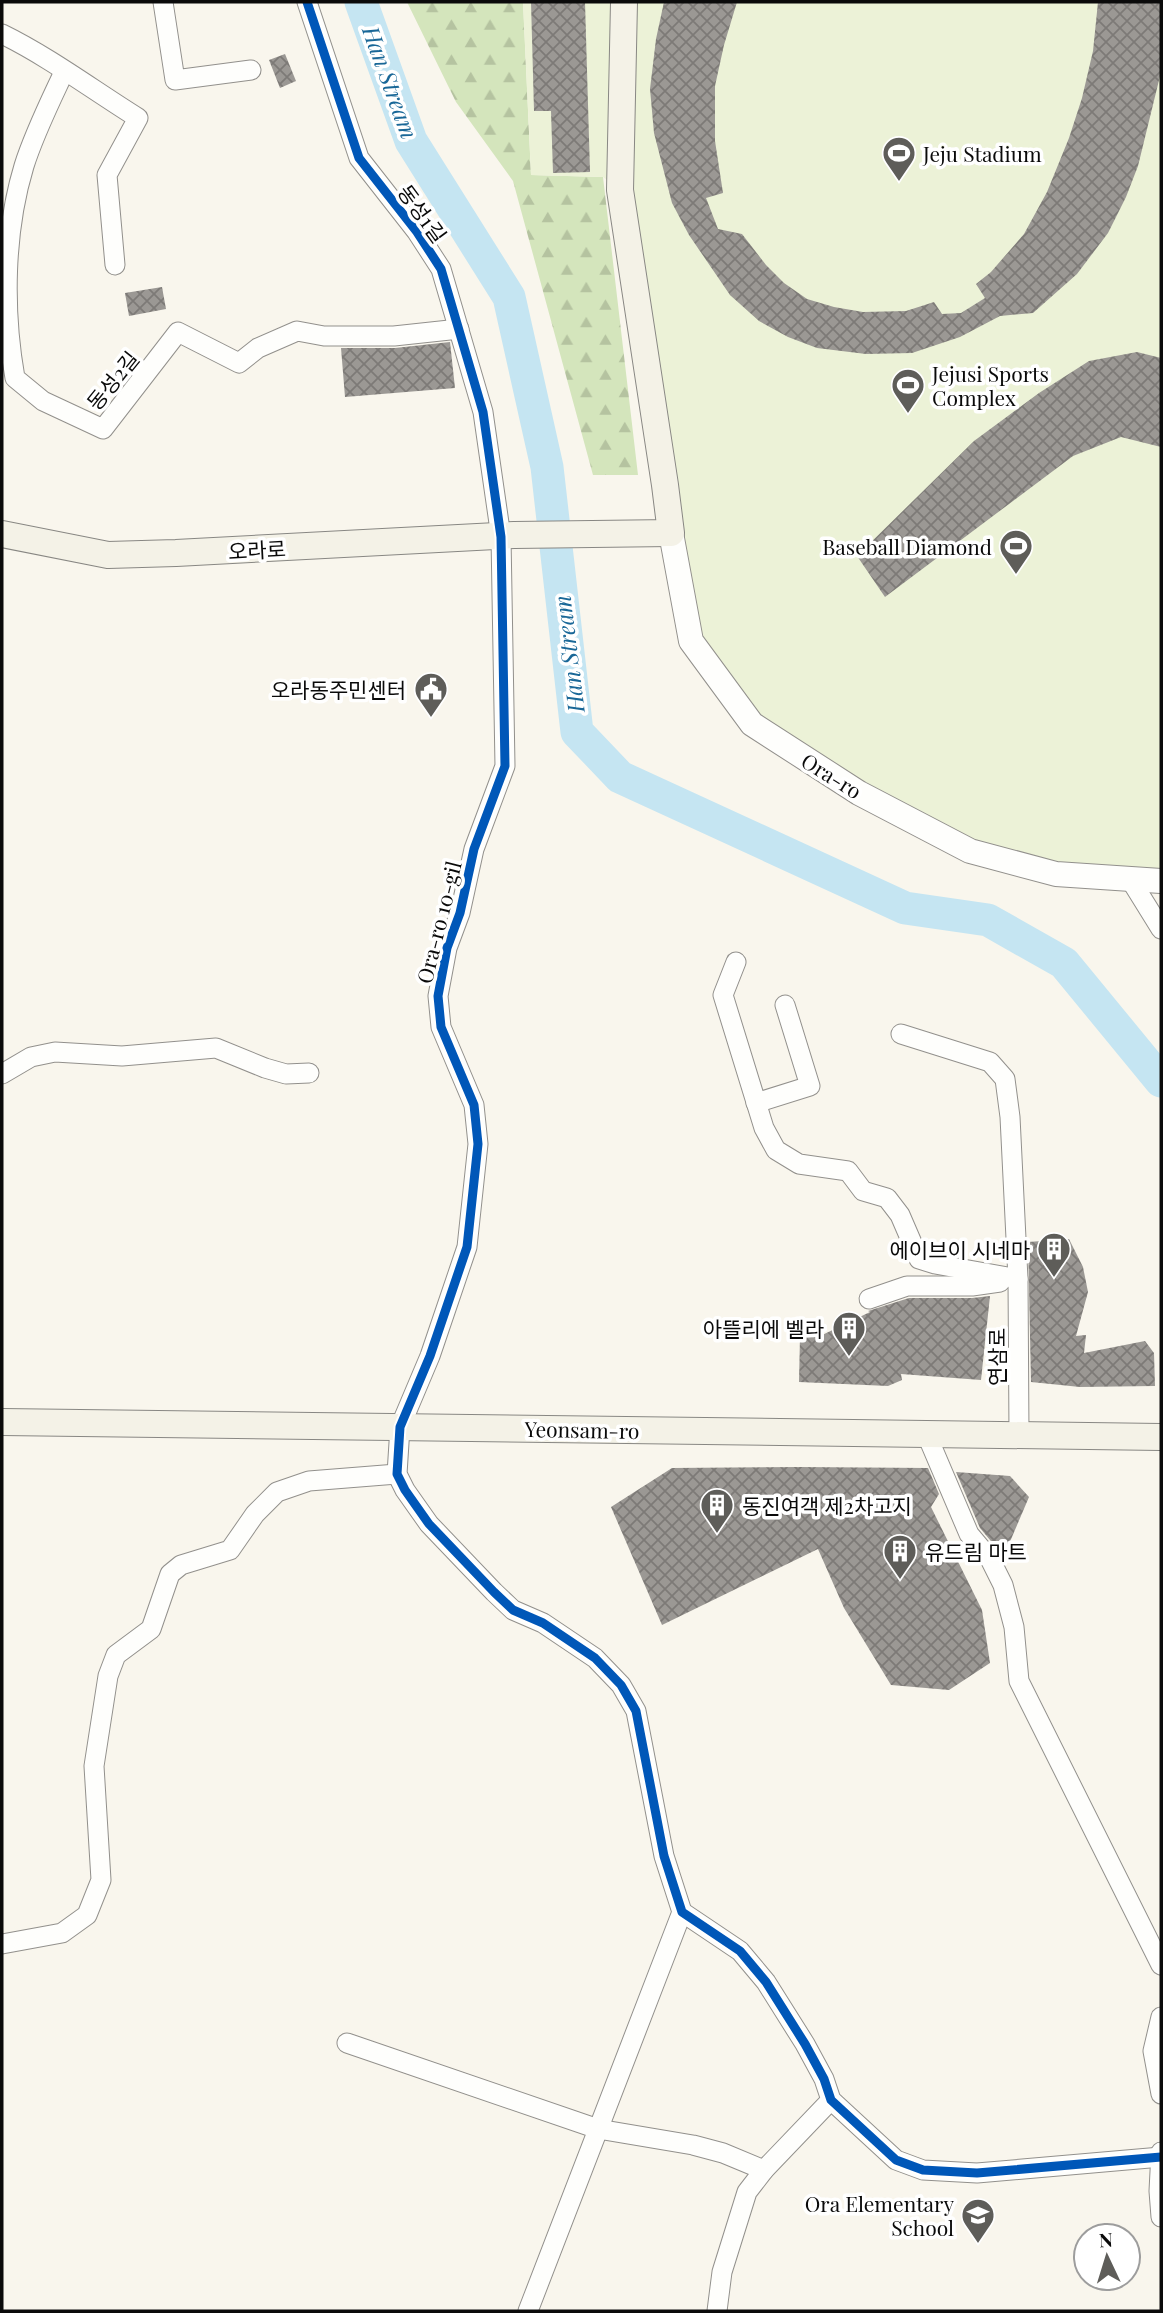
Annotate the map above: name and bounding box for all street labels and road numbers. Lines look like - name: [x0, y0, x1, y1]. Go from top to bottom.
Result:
- street label: 동성1길: [392, 178, 454, 248]
- street label: 동성2길: [80, 345, 144, 415]
- street label: 오라로: [227, 534, 287, 564]
- street label: Ora-ro: [797, 746, 867, 804]
- street label: Ora-ro 10-gil: [409, 858, 467, 986]
- street label: 연삼로: [982, 1328, 1010, 1386]
- street label: Yeonsam-ro: [523, 1414, 640, 1444]

